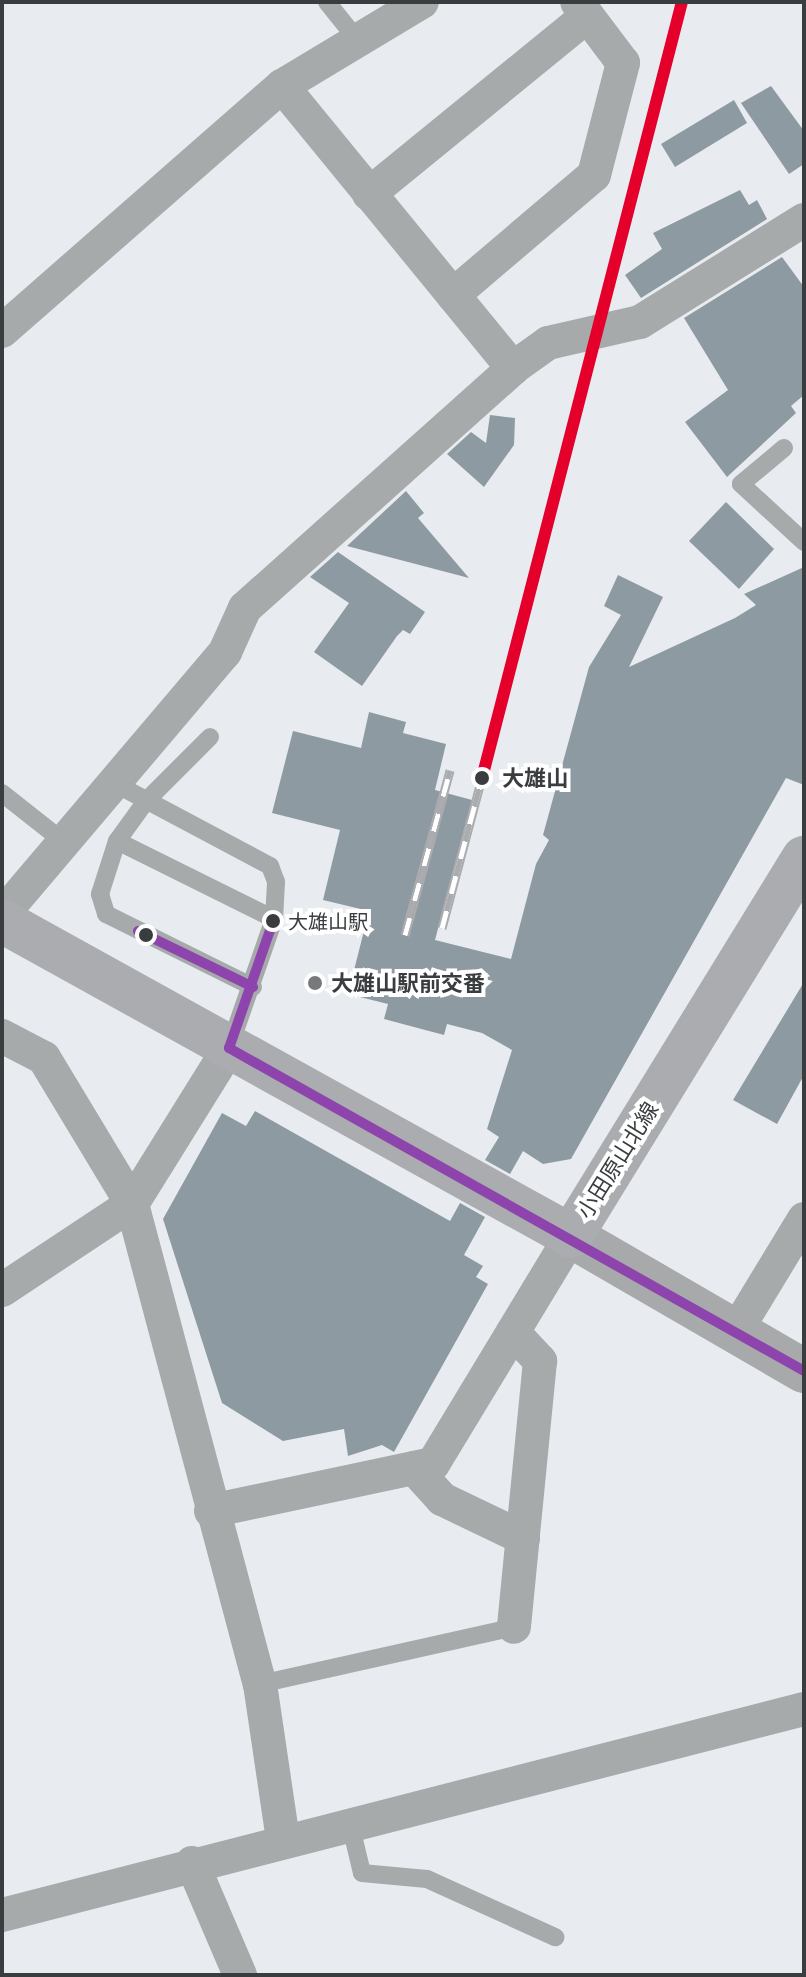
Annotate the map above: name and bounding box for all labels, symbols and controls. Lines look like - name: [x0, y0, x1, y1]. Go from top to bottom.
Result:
- marker: 大雄山: [469, 765, 495, 791]
- place label: 大雄山: [502, 765, 568, 791]
- place label: 大雄山駅: [288, 909, 368, 933]
- marker: 大雄山駅: [265, 913, 281, 929]
- unlabelled marker: [138, 927, 154, 943]
- place label: 大雄山駅前交番: [331, 970, 485, 996]
- marker: 大雄山駅前交番: [306, 974, 324, 992]
- street label: 小田原山北線: [571, 1097, 663, 1223]

